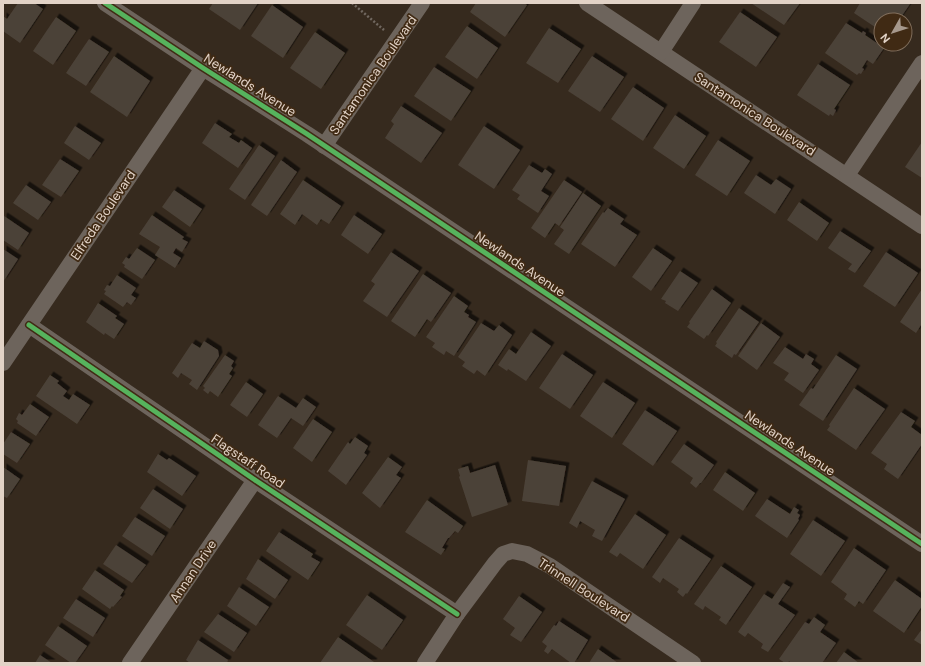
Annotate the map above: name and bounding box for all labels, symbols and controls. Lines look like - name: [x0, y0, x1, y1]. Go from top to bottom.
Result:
- street label: Santamonica Boulevard: [325, 12, 421, 138]
- north arrow: [873, 12, 913, 52]
- text: N: [877, 31, 893, 46]
- street label: Newlands Avenue: [201, 50, 299, 120]
- street label: Santamonica Boulevard: [691, 68, 819, 160]
- street label: Elfreda Boulevard: [67, 167, 139, 263]
- street label: Newlands Avenue: [471, 227, 569, 301]
- street label: Newlands Avenue: [741, 406, 839, 480]
- street label: Flagstaff Road: [208, 430, 288, 492]
- street label: Annan Drive: [166, 536, 220, 606]
- street label: Trinnell Boulevard: [535, 554, 633, 626]

